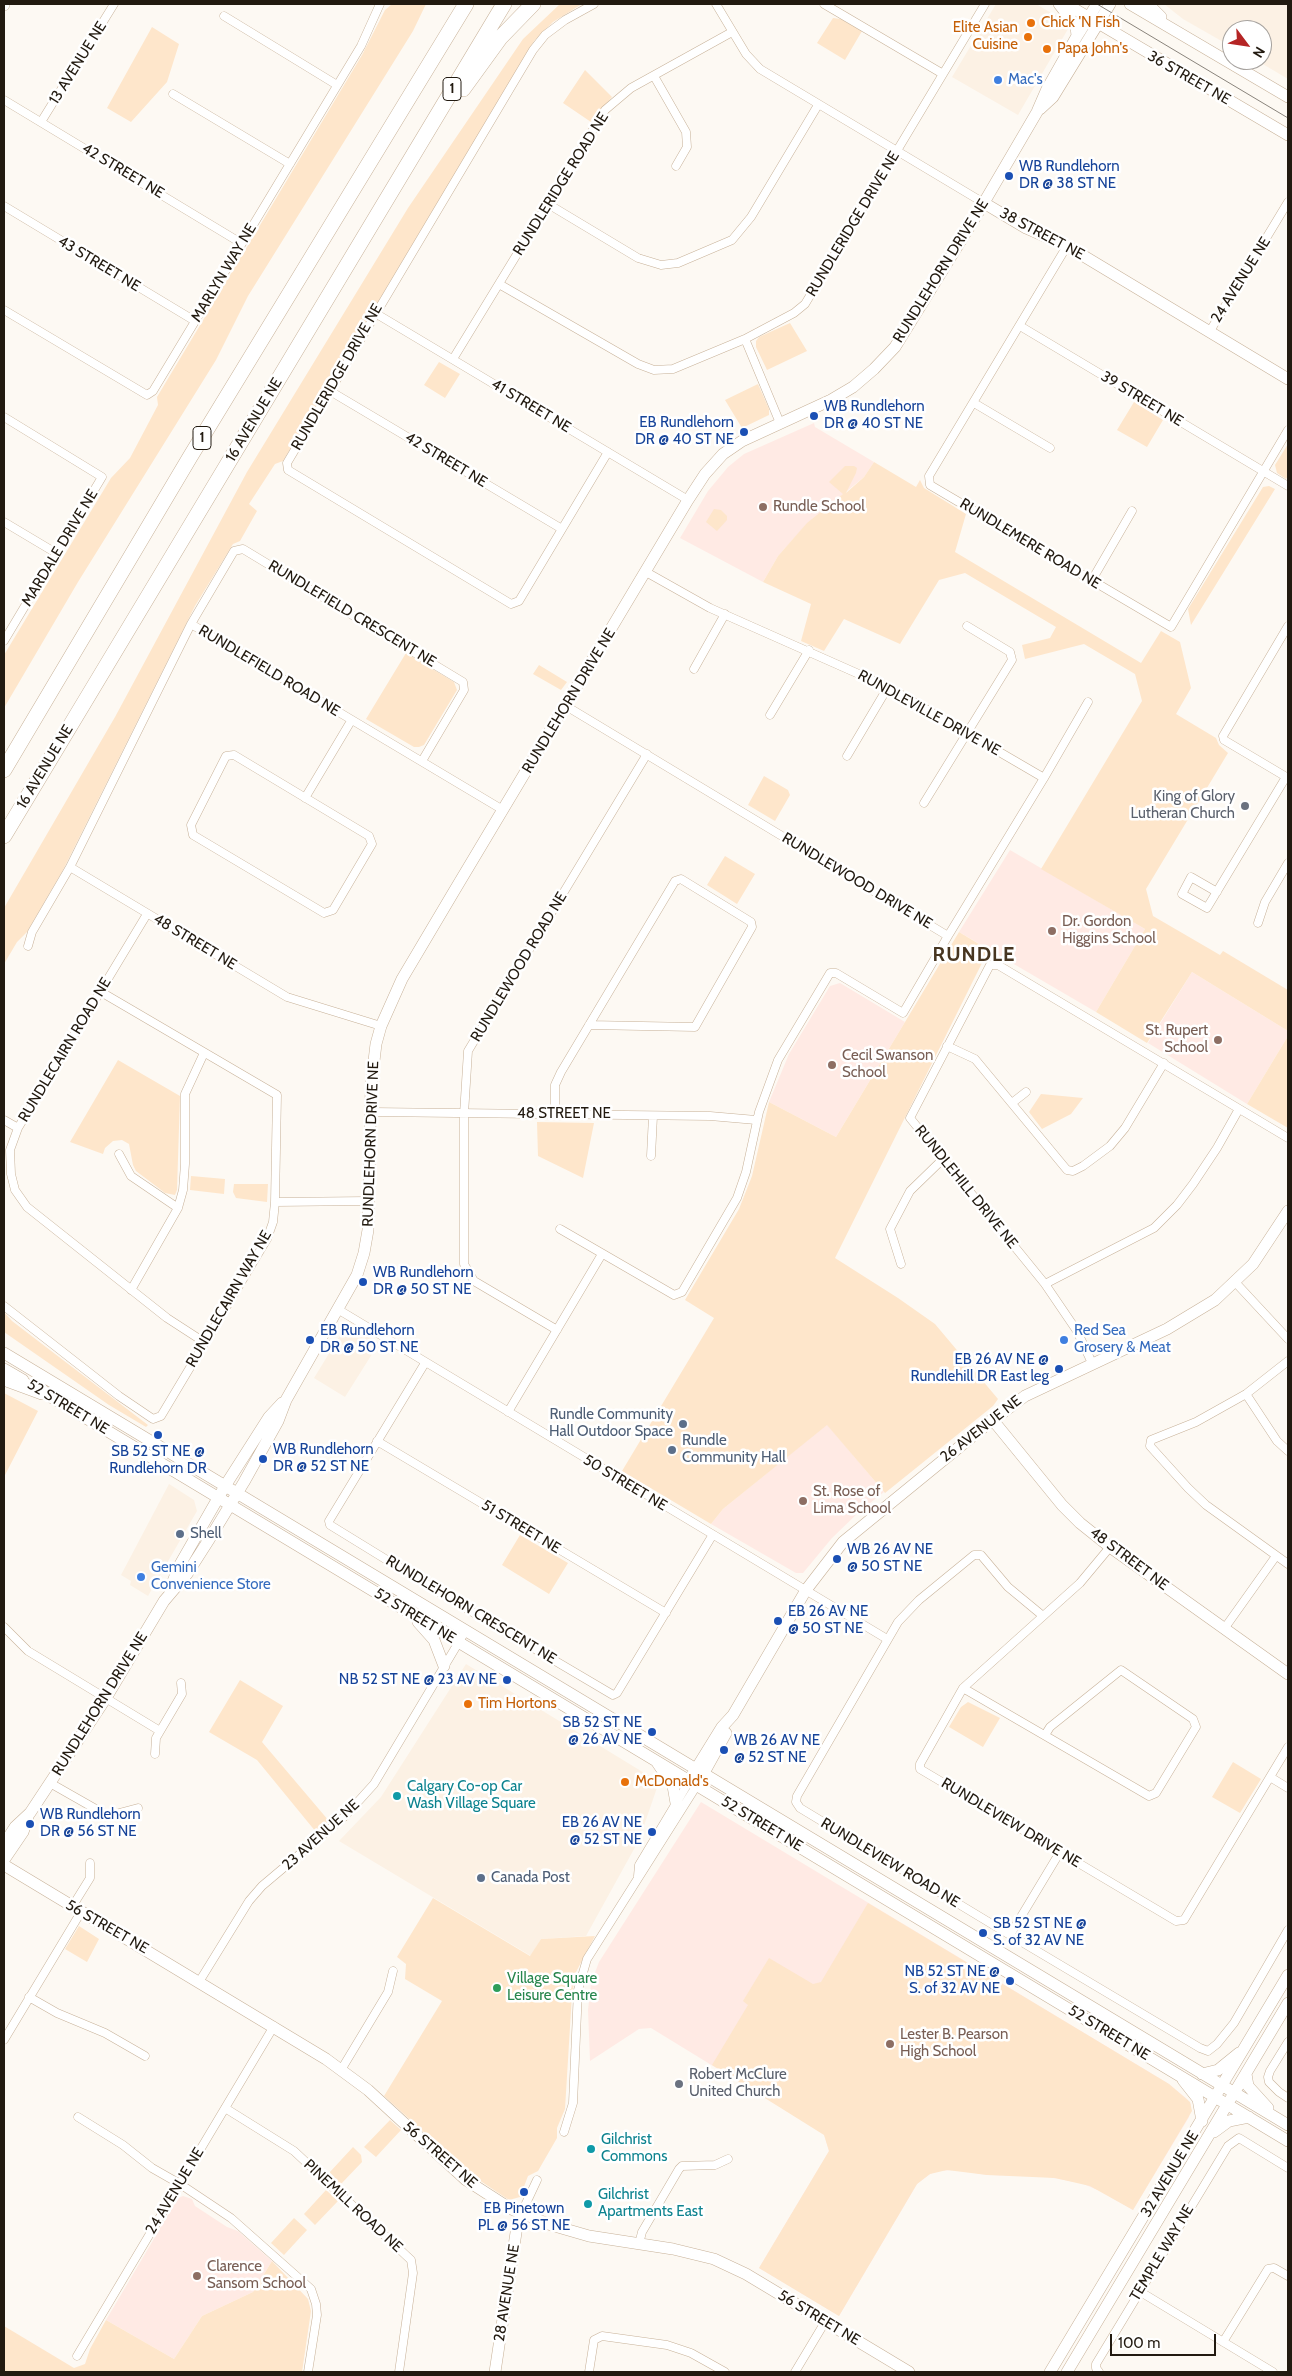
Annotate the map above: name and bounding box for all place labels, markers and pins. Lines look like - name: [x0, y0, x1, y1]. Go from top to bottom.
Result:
- place label: Chick 'N Fish: [1041, 14, 1120, 32]
- marker: Chick 'N Fish: [1025, 17, 1037, 29]
- place label: Elite Asian Cuisine: [953, 19, 1018, 54]
- marker: Elite Asian Cuisine: [1022, 31, 1034, 43]
- place label: Papa John's: [1057, 40, 1128, 58]
- marker: Papa John's: [1041, 43, 1053, 55]
- place label: Mac's: [1008, 71, 1043, 89]
- marker: Mac's: [992, 74, 1004, 86]
- place label: WB Rundlehorn DR @ 38 ST NE: [1019, 158, 1120, 193]
- marker: WB Rundlehorn DR @ 38 ST NE: [1003, 170, 1015, 182]
- place label: WB Rundlehorn DR @ 40 ST NE: [824, 398, 925, 433]
- marker: WB Rundlehorn DR @ 40 ST NE: [808, 410, 820, 422]
- place label: EB Rundlehorn DR @ 40 ST NE: [635, 414, 734, 449]
- marker: EB Rundlehorn DR @ 40 ST NE: [738, 426, 750, 438]
- place label: Rundle School: [773, 498, 865, 516]
- marker: Rundle School: [757, 501, 769, 513]
- place label: King of Glory Lutheran Church: [1131, 788, 1235, 823]
- marker: King of Glory Lutheran Church: [1239, 800, 1251, 812]
- place label: Dr. Gordon Higgins School: [1062, 913, 1156, 948]
- marker: Dr. Gordon Higgins School: [1046, 925, 1058, 937]
- place label: St. Rupert School: [1145, 1022, 1208, 1057]
- marker: St. Rupert School: [1212, 1034, 1224, 1046]
- place label: Cecil Swanson School: [842, 1047, 933, 1082]
- marker: Cecil Swanson School: [826, 1059, 838, 1071]
- place label: WB Rundlehorn DR @ 50 ST NE: [373, 1264, 474, 1299]
- marker: WB Rundlehorn DR @ 50 ST NE: [357, 1276, 369, 1288]
- place label: EB Rundlehorn DR @ 50 ST NE: [320, 1322, 419, 1357]
- place label: Red Sea Grosery & Meat: [1074, 1322, 1171, 1357]
- marker: EB Rundlehorn DR @ 50 ST NE: [304, 1334, 316, 1346]
- marker: Red Sea Grosery & Meat: [1058, 1334, 1070, 1346]
- place label: EB 26 AV NE @ Rundlehill DR East leg: [911, 1351, 1049, 1386]
- marker: EB 26 AV NE @ Rundlehill DR East leg: [1053, 1363, 1065, 1375]
- place label: Rundle Community Hall Outdoor Space: [549, 1406, 673, 1441]
- marker: Rundle Community Hall Outdoor Space: [677, 1418, 689, 1430]
- marker: SB 52 ST NE @ Rundlehorn DR: [152, 1429, 164, 1441]
- place label: Rundle Community Hall: [682, 1432, 786, 1467]
- place label: WB Rundlehorn DR @ 52 ST NE: [273, 1441, 374, 1476]
- place label: SB 52 ST NE @ Rundlehorn DR: [109, 1443, 207, 1478]
- marker: Rundle Community Hall: [666, 1444, 678, 1456]
- marker: WB Rundlehorn DR @ 52 ST NE: [257, 1453, 269, 1465]
- place label: St. Rose of Lima School: [813, 1483, 891, 1518]
- marker: St. Rose of Lima School: [797, 1495, 809, 1507]
- place label: Shell: [190, 1525, 222, 1543]
- marker: Shell: [174, 1528, 186, 1540]
- place label: WB 26 AV NE @ 50 ST NE: [847, 1541, 933, 1576]
- marker: WB 26 AV NE @ 50 ST NE: [831, 1553, 843, 1565]
- place label: Gemini Convenience Store: [151, 1559, 271, 1594]
- marker: Gemini Convenience Store: [135, 1571, 147, 1583]
- place label: EB 26 AV NE @ 50 ST NE: [788, 1603, 868, 1638]
- marker: EB 26 AV NE @ 50 ST NE: [772, 1615, 784, 1627]
- place label: NB 52 ST NE @ 23 AV NE: [339, 1671, 497, 1689]
- marker: NB 52 ST NE @ 23 AV NE: [501, 1674, 513, 1686]
- place label: Tim Hortons: [478, 1695, 557, 1713]
- marker: Tim Hortons: [462, 1698, 474, 1710]
- place label: SB 52 ST NE @ 26 AV NE: [563, 1714, 642, 1749]
- marker: SB 52 ST NE @ 26 AV NE: [646, 1726, 658, 1738]
- place label: WB 26 AV NE @ 52 ST NE: [734, 1732, 820, 1767]
- marker: WB 26 AV NE @ 52 ST NE: [718, 1744, 730, 1756]
- place label: McDonald's: [635, 1773, 709, 1791]
- marker: McDonald's: [619, 1776, 631, 1788]
- place label: Calgary Co-op Car Wash Village Square: [407, 1778, 536, 1813]
- marker: Calgary Co-op Car Wash Village Square: [391, 1790, 403, 1802]
- place label: WB Rundlehorn DR @ 56 ST NE: [40, 1806, 141, 1841]
- place label: EB 26 AV NE @ 52 ST NE: [562, 1814, 642, 1849]
- marker: WB Rundlehorn DR @ 56 ST NE: [24, 1818, 36, 1830]
- marker: EB 26 AV NE @ 52 ST NE: [646, 1826, 658, 1838]
- place label: Canada Post: [491, 1869, 570, 1887]
- marker: Canada Post: [475, 1872, 487, 1884]
- place label: SB 52 ST NE @ S. of 32 AV NE: [993, 1915, 1087, 1950]
- marker: SB 52 ST NE @ S. of 32 AV NE: [977, 1927, 989, 1939]
- place label: NB 52 ST NE @ S. of 32 AV NE: [904, 1963, 1000, 1998]
- place label: Village Square Leisure Centre: [507, 1970, 597, 2005]
- marker: NB 52 ST NE @ S. of 32 AV NE: [1004, 1975, 1016, 1987]
- marker: Village Square Leisure Centre: [491, 1982, 503, 1994]
- place label: Lester B. Pearson High School: [900, 2026, 1008, 2061]
- marker: Lester B. Pearson High School: [884, 2038, 896, 2050]
- place label: Robert McClure United Church: [689, 2066, 787, 2101]
- marker: Robert McClure United Church: [673, 2078, 685, 2090]
- place label: Gilchrist Commons: [601, 2131, 667, 2166]
- marker: Gilchrist Commons: [585, 2143, 597, 2155]
- marker: EB Pinetown PL @ 56 ST NE: [518, 2186, 530, 2198]
- place label: Gilchrist Apartments East: [598, 2186, 703, 2221]
- marker: Gilchrist Apartments East: [582, 2198, 594, 2210]
- place label: EB Pinetown PL @ 56 ST NE: [478, 2200, 570, 2235]
- place label: Clarence Sansom School: [207, 2258, 306, 2293]
- marker: Clarence Sansom School: [191, 2270, 203, 2282]

